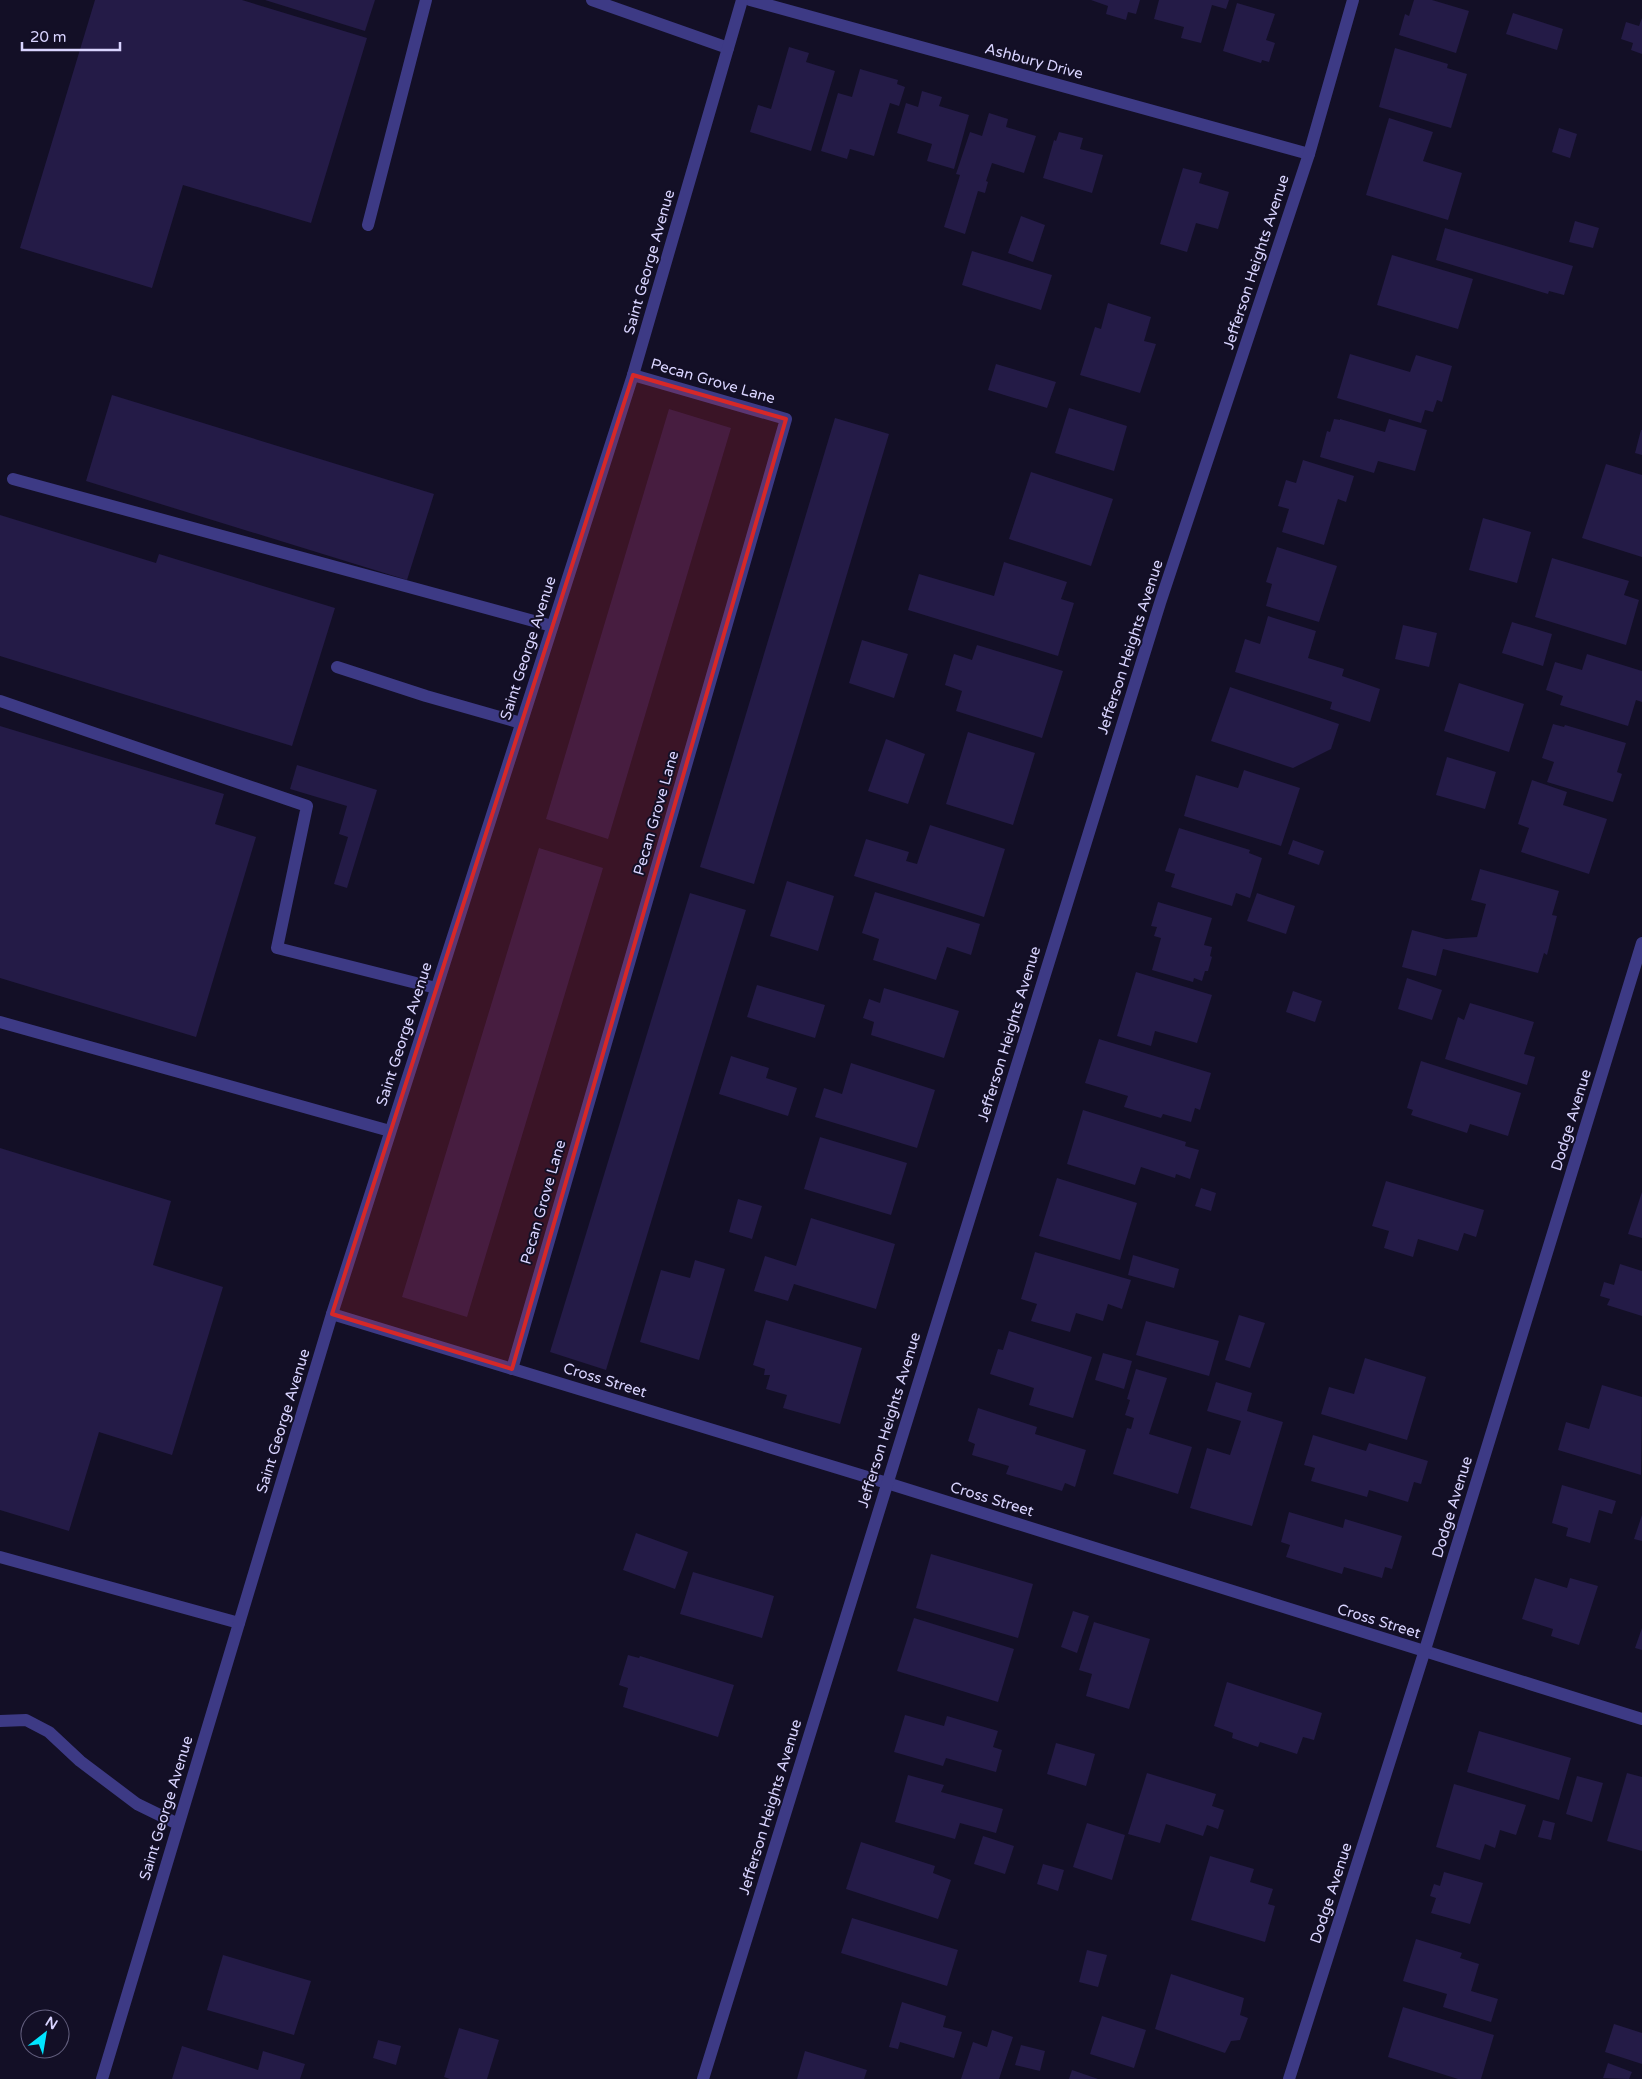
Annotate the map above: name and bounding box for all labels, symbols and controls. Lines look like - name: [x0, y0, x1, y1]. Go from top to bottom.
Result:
- scale bar: [22, 20, 120, 52]
- text: 20 m: [30, 28, 67, 46]
- street label: Ashbury Drive: [983, 39, 1085, 83]
- street label: Jefferson Heights Avenue: [1219, 172, 1293, 352]
- street label: Saint George Avenue: [620, 187, 678, 337]
- street label: Pecan Grove Lane: [649, 355, 777, 407]
- street label: Jefferson Heights Avenue: [1093, 557, 1167, 737]
- street label: Saint George Avenue: [496, 574, 560, 722]
- street label: Pecan Grove Lane: [630, 749, 682, 877]
- street label: Jefferson Heights Avenue: [974, 944, 1044, 1124]
- street label: Saint George Avenue: [372, 960, 436, 1108]
- street label: Dodge Avenue: [1547, 1067, 1595, 1173]
- street label: Pecan Grove Lane: [517, 1138, 569, 1266]
- street label: Jefferson Heights Avenue: [854, 1330, 924, 1510]
- street label: Saint George Avenue: [252, 1347, 314, 1495]
- street label: Cross Street: [561, 1359, 649, 1401]
- street label: Dodge Avenue: [1428, 1454, 1476, 1560]
- street label: Cross Street: [948, 1478, 1036, 1520]
- street label: Cross Street: [1335, 1600, 1423, 1642]
- street label: Jefferson Heights Avenue: [735, 1717, 805, 1897]
- street label: Saint George Avenue: [135, 1734, 197, 1882]
- street label: Dodge Avenue: [1306, 1840, 1356, 1946]
- north arrow: [20, 2009, 70, 2059]
- text: N: [42, 2013, 61, 2033]

